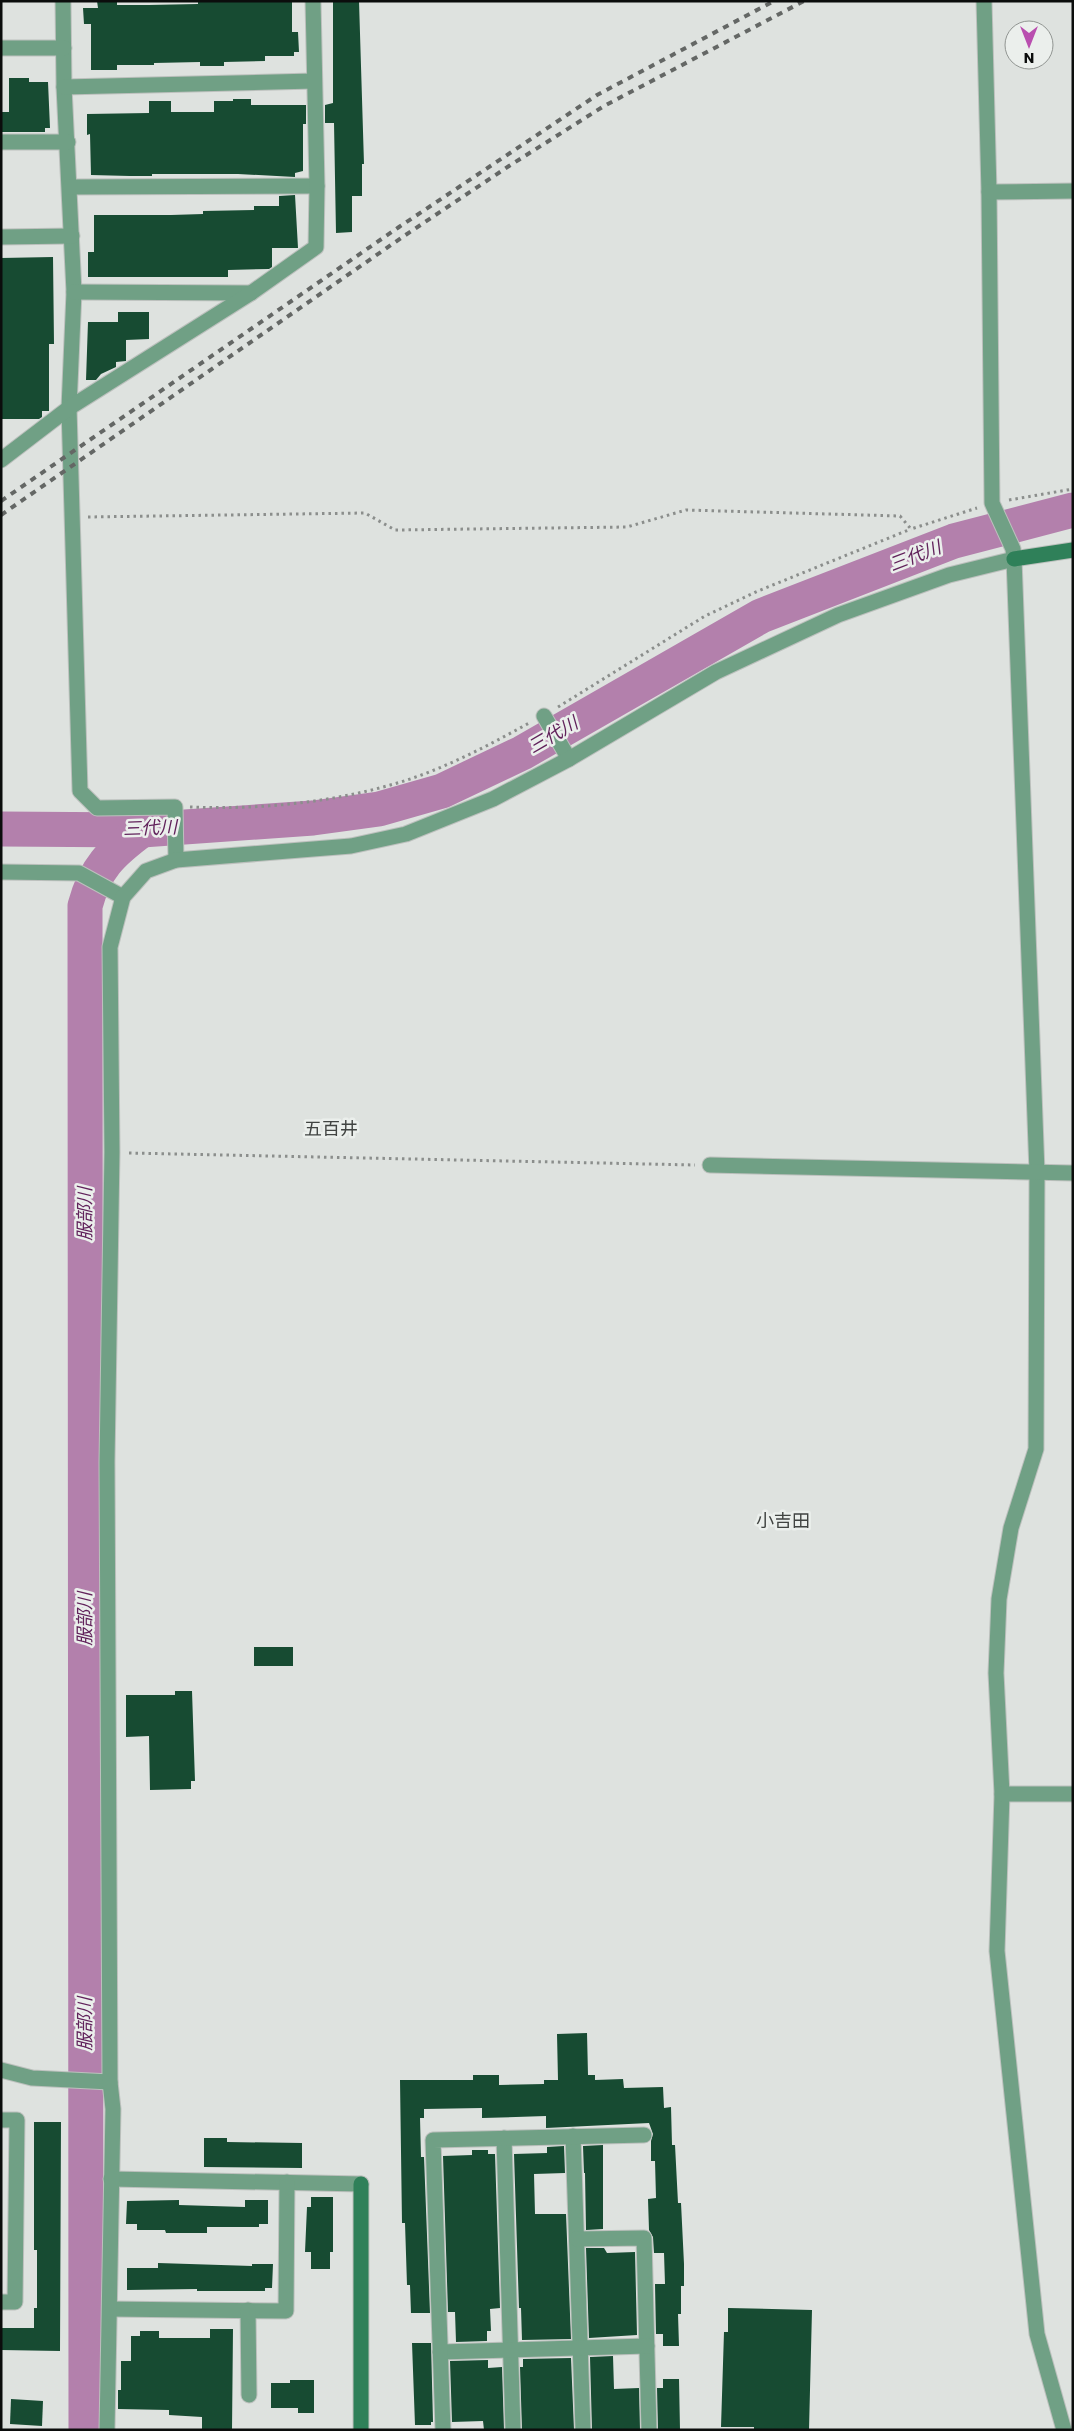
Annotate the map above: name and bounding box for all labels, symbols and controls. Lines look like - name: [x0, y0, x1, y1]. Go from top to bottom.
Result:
- north arrow: [1004, 20, 1054, 70]
- text: N: [1024, 48, 1034, 68]
- water label: 三代川: [885, 533, 946, 577]
- water label: 三代川: [523, 709, 584, 759]
- water label: 三代川: [123, 814, 179, 841]
- district label: 五百井: [304, 1116, 358, 1141]
- water label: 服部川: [72, 1185, 97, 1241]
- district label: 小吉田: [756, 1508, 810, 1533]
- water label: 服部川: [72, 1590, 97, 1646]
- water label: 服部川: [72, 1995, 97, 2051]

